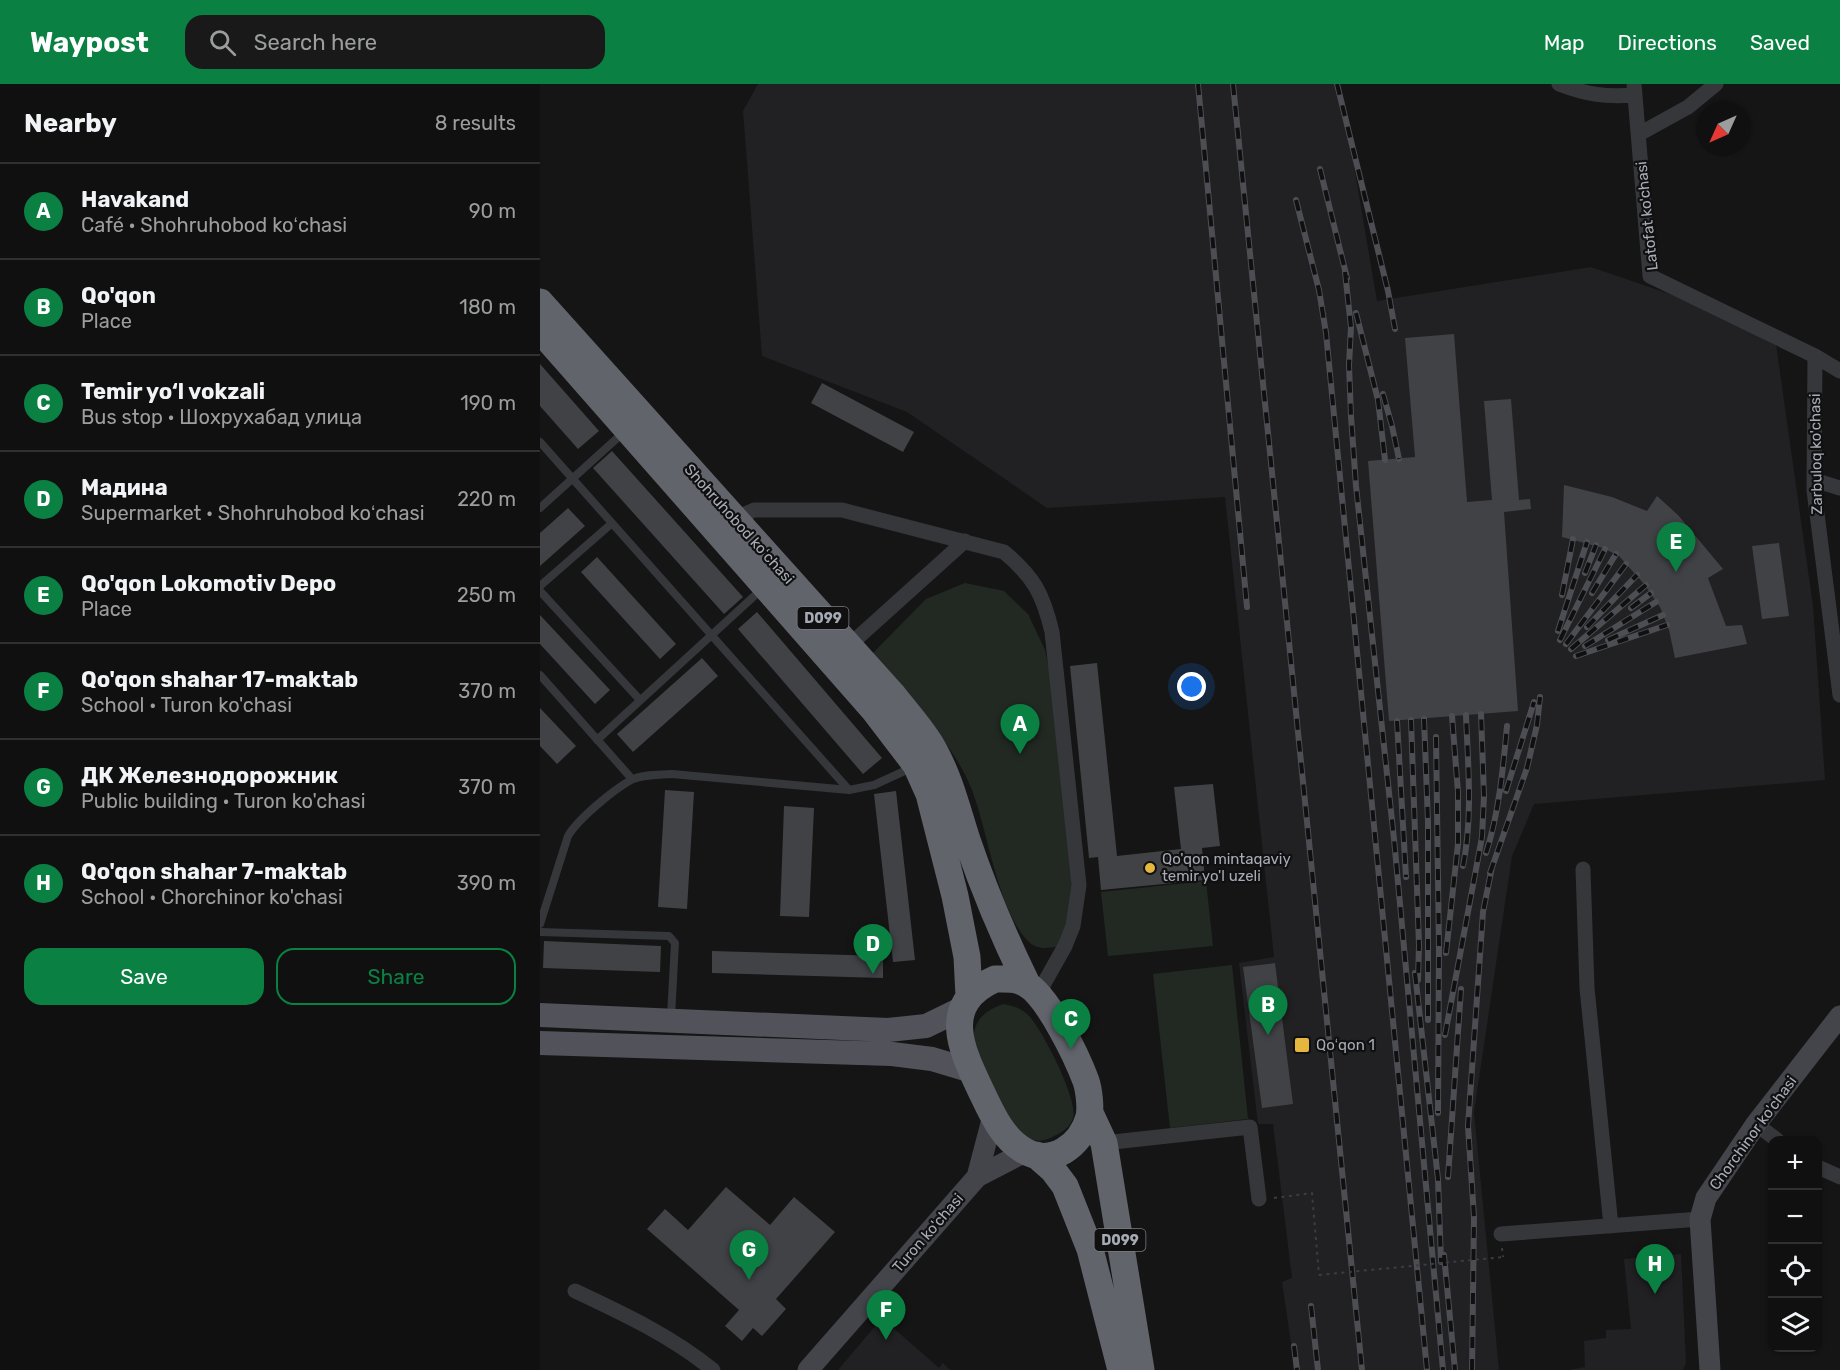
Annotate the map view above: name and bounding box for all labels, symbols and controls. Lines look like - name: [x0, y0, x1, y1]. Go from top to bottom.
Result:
- search box: [185, 15, 605, 69]
- text: Waypost: [30, 26, 149, 59]
- icon: search: [206, 26, 239, 59]
- text: Search here: [254, 29, 377, 56]
- text: Map: [1544, 30, 1585, 55]
- text: Directions: [1618, 30, 1717, 55]
- text: Saved: [1750, 30, 1810, 55]
- north arrow: [1696, 102, 1750, 156]
- text: Nearby: [24, 108, 117, 139]
- text: 8 results: [435, 111, 516, 135]
- street label: Latofat ko'chasi: [1632, 160, 1662, 272]
- text: Havakand: [81, 186, 189, 213]
- text: A: [36, 199, 51, 223]
- text: 90 m: [469, 199, 516, 223]
- text: Café · Shohruhobod koʻchasi: [81, 213, 347, 237]
- text: Qo'qon: [81, 282, 156, 309]
- text: B: [36, 295, 51, 319]
- text: 180 m: [459, 295, 516, 319]
- text: Place: [81, 309, 132, 333]
- text: Temir yo‘l vokzali: [81, 378, 265, 405]
- text: C: [36, 391, 51, 415]
- text: 190 m: [460, 391, 516, 415]
- street label: Zarbuloq ko'chasi: [1806, 393, 1826, 515]
- text: Bus stop · Шохрухабад улица: [81, 405, 362, 429]
- street label: Shohruhobod koʻchasi: [680, 460, 798, 588]
- text: Мадина: [81, 474, 168, 501]
- text: D: [36, 487, 51, 511]
- text: 220 m: [457, 487, 516, 511]
- text: Supermarket · Shohruhobod koʻchasi: [81, 501, 425, 525]
- pin: E: [1656, 522, 1696, 572]
- text: Qo'qon Lokomotiv Depo: [81, 570, 336, 597]
- text: E: [37, 583, 50, 607]
- text: 250 m: [457, 583, 516, 607]
- text: Place: [81, 597, 132, 621]
- road number: D099: [798, 607, 848, 629]
- text: Qo'qon shahar 17-maktab: [81, 666, 358, 693]
- your location: [1177, 672, 1206, 701]
- text: F: [37, 679, 50, 703]
- text: 370 m: [458, 679, 516, 703]
- text: School · Turon ko'chasi: [81, 693, 292, 717]
- pin: A: [1000, 704, 1040, 754]
- text: ДК Железнодорожник: [81, 762, 338, 789]
- text: G: [36, 775, 51, 799]
- text: 370 m: [458, 775, 516, 799]
- text: Public building · Turon ko'chasi: [81, 789, 365, 813]
- place label: Qo'qon mintaqaviy temir yo'l uzeli: [1162, 850, 1291, 885]
- text: Qo'qon shahar 7-maktab: [81, 858, 347, 885]
- marker: Qo'qon mintaqaviy temir yo'l uzeli: [1143, 861, 1157, 875]
- text: H: [36, 871, 51, 895]
- text: 390 m: [457, 871, 516, 895]
- text: School · Chorchinor ko'chasi: [81, 885, 343, 909]
- pin: D: [854, 924, 892, 974]
- button: Save: [24, 948, 264, 1005]
- button: Share: [276, 948, 516, 1005]
- pin: B: [1248, 986, 1288, 1035]
- pin: C: [1052, 1000, 1090, 1049]
- marker: Qoʻqon 1: [1293, 1036, 1311, 1054]
- place label: Qoʻqon 1: [1316, 1036, 1375, 1054]
- street label: Chorchinor ko'chasi: [1706, 1073, 1800, 1193]
- map controls: [1768, 1136, 1822, 1352]
- button: +: [1768, 1136, 1822, 1190]
- street label: Turon ko'chasi: [889, 1190, 967, 1276]
- button: −: [1768, 1190, 1822, 1244]
- road number: D099: [1094, 1229, 1146, 1251]
- pin: G: [730, 1230, 768, 1280]
- pin: H: [1636, 1244, 1674, 1294]
- button: locate: [1768, 1244, 1822, 1298]
- pin: F: [866, 1290, 906, 1340]
- button: layers: [1768, 1298, 1822, 1352]

